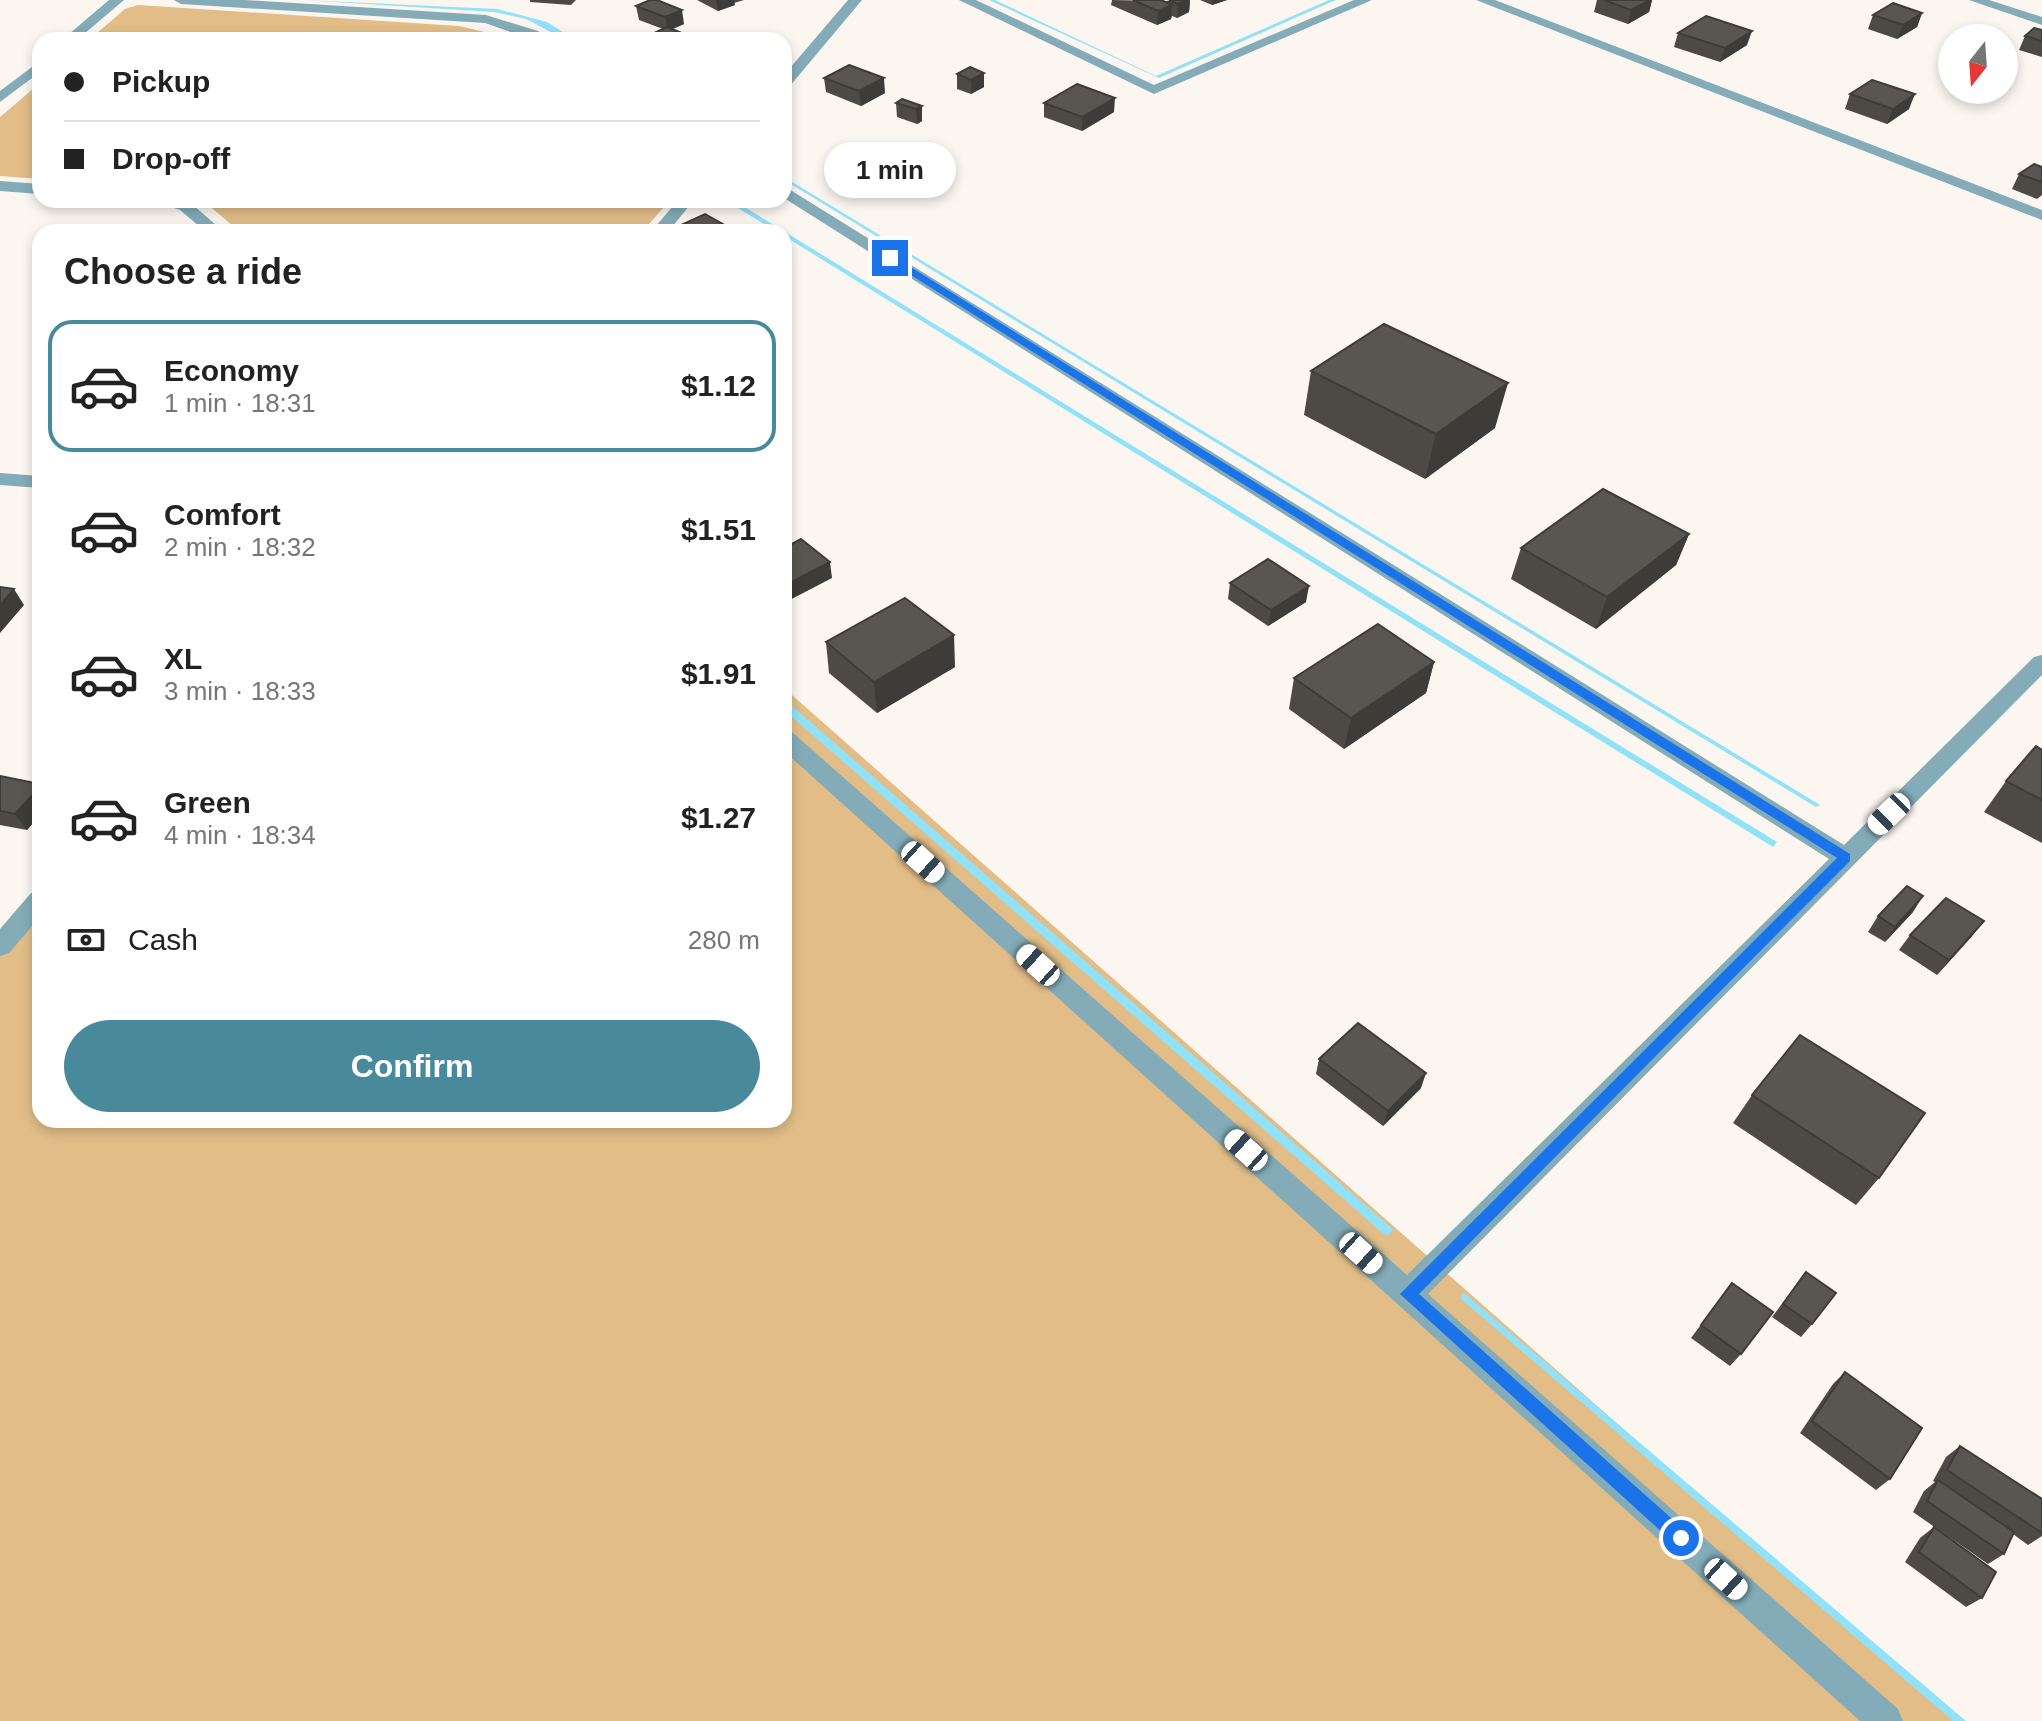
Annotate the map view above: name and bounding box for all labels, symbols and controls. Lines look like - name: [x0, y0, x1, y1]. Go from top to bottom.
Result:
- north arrow: [1938, 24, 2018, 104]
- map controls: [1938, 24, 2018, 104]
- text: Pickup: [112, 65, 210, 98]
- text: Drop-off: [112, 142, 230, 175]
- callout: 1 min: [824, 142, 956, 198]
- text: 1 min: [856, 155, 924, 185]
- route end: [872, 240, 908, 276]
- text: Choose a ride: [64, 251, 302, 292]
- icon: car: [68, 350, 140, 422]
- text: Economy: [164, 354, 299, 387]
- text: $1.12: [681, 369, 756, 402]
- text: 1 min · 18:31: [164, 388, 316, 418]
- icon: car: [68, 494, 140, 566]
- text: Comfort: [164, 498, 281, 531]
- text: $1.51: [681, 513, 756, 546]
- text: 2 min · 18:32: [164, 532, 316, 562]
- icon: car: [68, 638, 140, 710]
- text: XL: [164, 642, 202, 675]
- text: $1.91: [681, 657, 756, 690]
- text: 3 min · 18:33: [164, 676, 316, 706]
- icon: car: [68, 782, 140, 854]
- text: Green: [164, 786, 251, 819]
- car: [1863, 789, 1915, 839]
- text: $1.27: [681, 801, 756, 834]
- text: 4 min · 18:34: [164, 820, 316, 850]
- car: [897, 837, 949, 887]
- icon: cash: [64, 918, 108, 962]
- text: Cash: [128, 923, 198, 956]
- text: 280 m: [688, 925, 760, 955]
- car: [1012, 940, 1064, 990]
- button: Confirm: [64, 1020, 760, 1112]
- car: [1220, 1125, 1272, 1175]
- car: [1335, 1228, 1387, 1278]
- route start: [1663, 1520, 1699, 1556]
- car: [1700, 1554, 1752, 1604]

